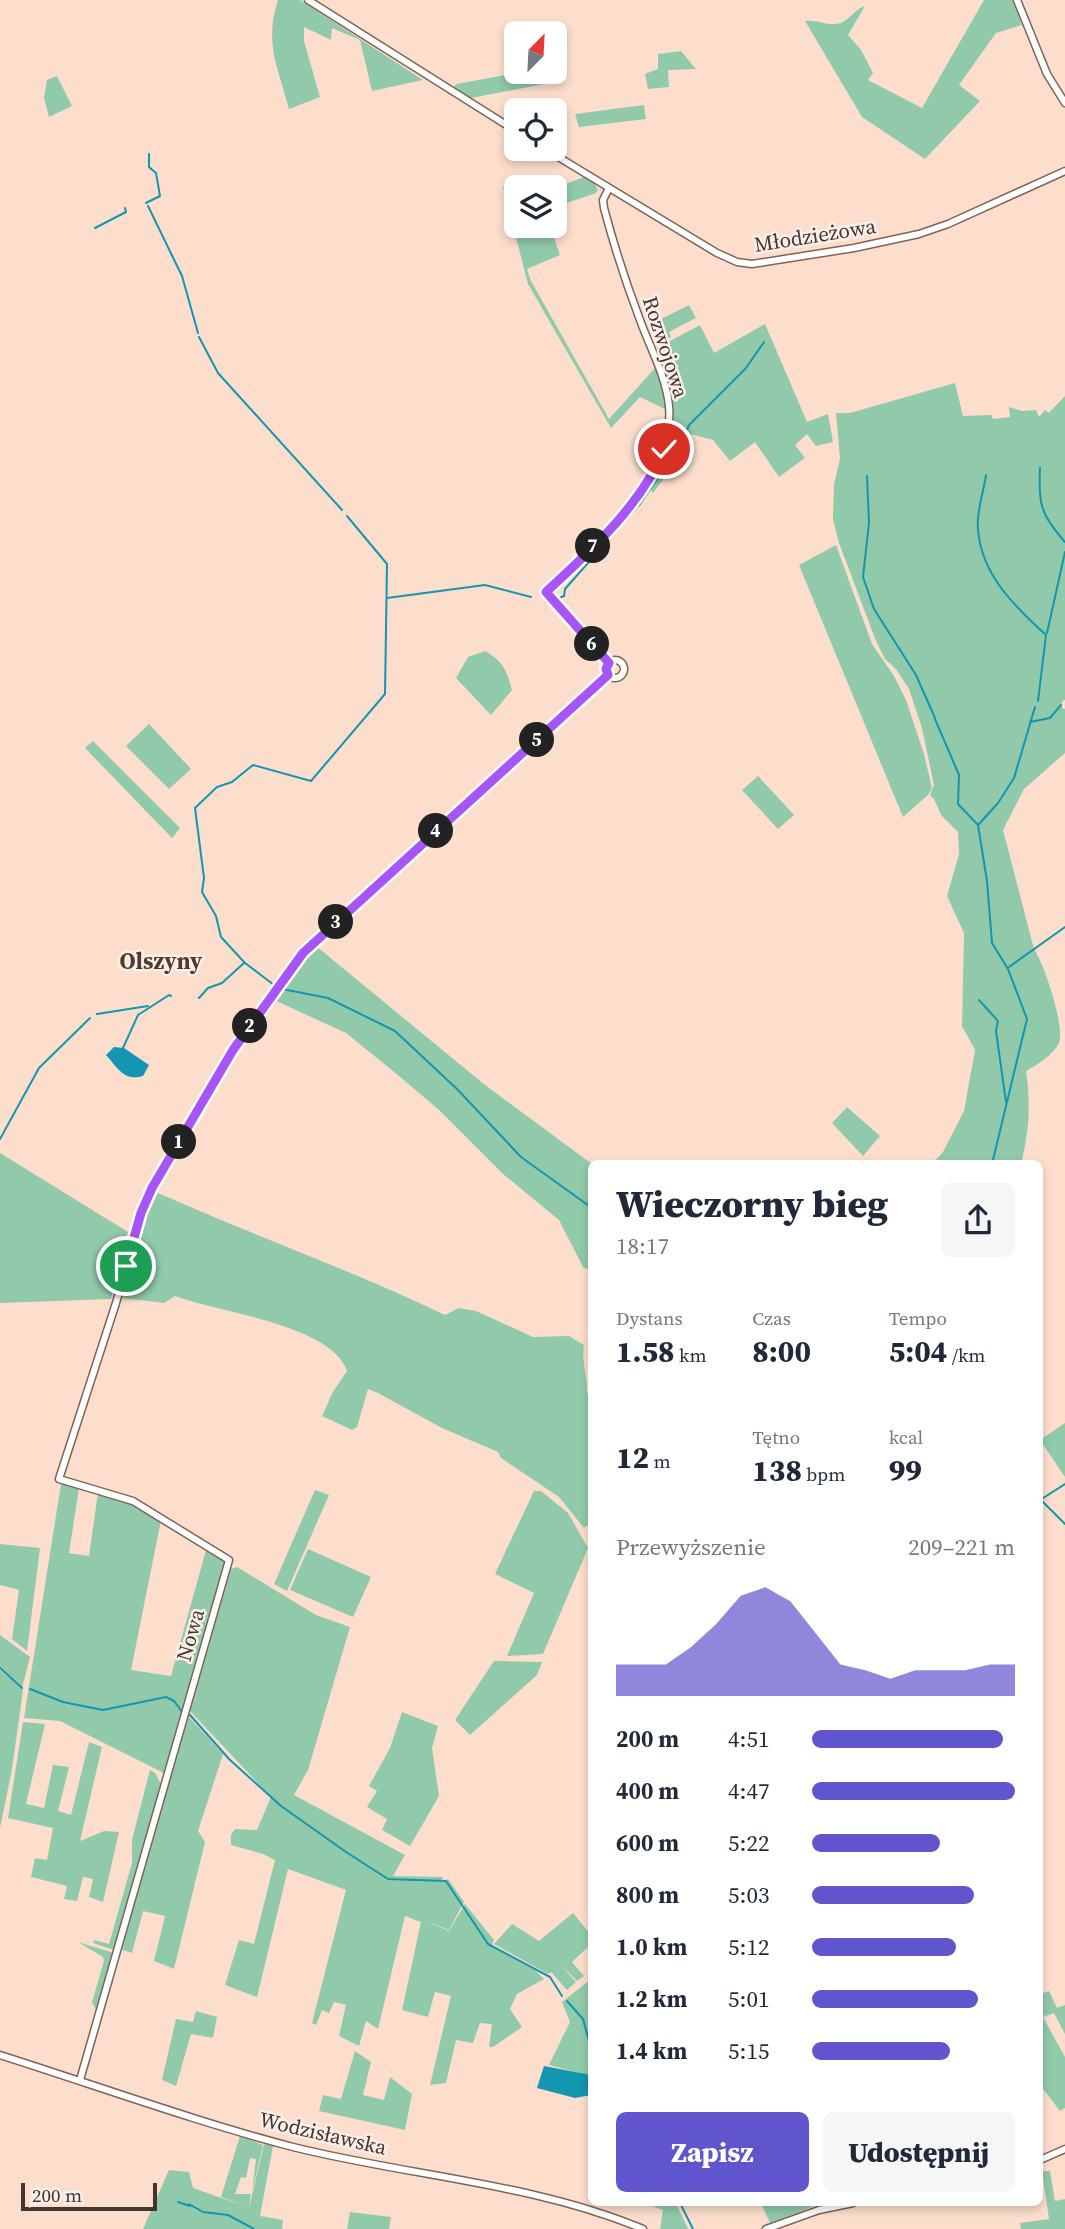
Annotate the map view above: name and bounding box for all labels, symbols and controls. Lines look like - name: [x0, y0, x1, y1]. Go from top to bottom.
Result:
- north arrow: [504, 21, 567, 84]
- map controls: [504, 21, 567, 238]
- button: locate: [504, 98, 567, 161]
- button: layers: [504, 175, 567, 238]
- street label: Młodzieżowa: [752, 211, 878, 259]
- street label: Rozwojowa: [636, 292, 696, 402]
- pin: [634, 419, 694, 479]
- icon: check: [645, 430, 683, 468]
- pin: 7: [576, 528, 610, 564]
- text: 7: [587, 532, 598, 558]
- pin: 6: [574, 626, 610, 662]
- text: 6: [586, 630, 597, 656]
- pin: 5: [520, 722, 554, 758]
- text: 5: [531, 726, 542, 752]
- pin: 4: [418, 814, 453, 848]
- text: 4: [430, 817, 441, 843]
- pin: 3: [318, 904, 354, 940]
- text: 3: [330, 908, 341, 934]
- district label: Olszyny: [120, 945, 203, 977]
- pin: 2: [232, 1009, 268, 1044]
- text: 2: [244, 1012, 255, 1038]
- pin: 1: [162, 1124, 196, 1160]
- text: 1: [173, 1128, 184, 1154]
- text: Wieczorny bieg: [616, 1178, 888, 1230]
- button: share: [941, 1183, 1015, 1257]
- text: 18:17: [616, 1230, 669, 1262]
- pin: [96, 1236, 156, 1296]
- icon: arrive: [107, 1247, 145, 1285]
- text: Dystans: [616, 1305, 683, 1331]
- text: Czas: [752, 1305, 791, 1331]
- text: Tempo: [889, 1305, 947, 1331]
- text: 1.58: [616, 1331, 675, 1372]
- text: 8:00: [752, 1331, 811, 1372]
- text: 5:04: [889, 1331, 947, 1372]
- text: km: [675, 1342, 707, 1368]
- text: /km: [947, 1342, 985, 1368]
- text: Tętno: [752, 1424, 800, 1450]
- text: kcal: [889, 1424, 923, 1450]
- text: 12: [616, 1437, 649, 1478]
- text: m: [649, 1448, 671, 1474]
- text: 138: [752, 1450, 802, 1491]
- text: 99: [889, 1450, 922, 1491]
- text: bpm: [802, 1461, 845, 1487]
- text: Przewyższenie: [616, 1531, 766, 1563]
- text: 209–221 m: [908, 1531, 1015, 1563]
- street label: Nowa: [169, 1605, 211, 1665]
- text: 200 m: [616, 1723, 679, 1755]
- text: 4:51: [728, 1723, 769, 1755]
- text: 400 m: [616, 1775, 679, 1807]
- text: 4:47: [728, 1775, 769, 1807]
- text: 600 m: [616, 1827, 679, 1859]
- text: 5:22: [728, 1827, 769, 1859]
- text: 800 m: [616, 1879, 679, 1911]
- text: 5:03: [728, 1879, 769, 1911]
- text: 1.0 km: [616, 1931, 687, 1963]
- text: 5:12: [728, 1931, 769, 1963]
- text: 1.2 km: [616, 1983, 687, 2015]
- text: 5:01: [728, 1983, 769, 2015]
- text: 1.4 km: [616, 2035, 687, 2067]
- text: 5:15: [728, 2035, 769, 2067]
- street label: Wodzisławska: [256, 2104, 390, 2162]
- button: Zapisz: [616, 2112, 809, 2192]
- button: Udostępnij: [823, 2112, 1015, 2192]
- scale bar: [21, 2180, 158, 2212]
- text: 200 m: [32, 2182, 82, 2208]

